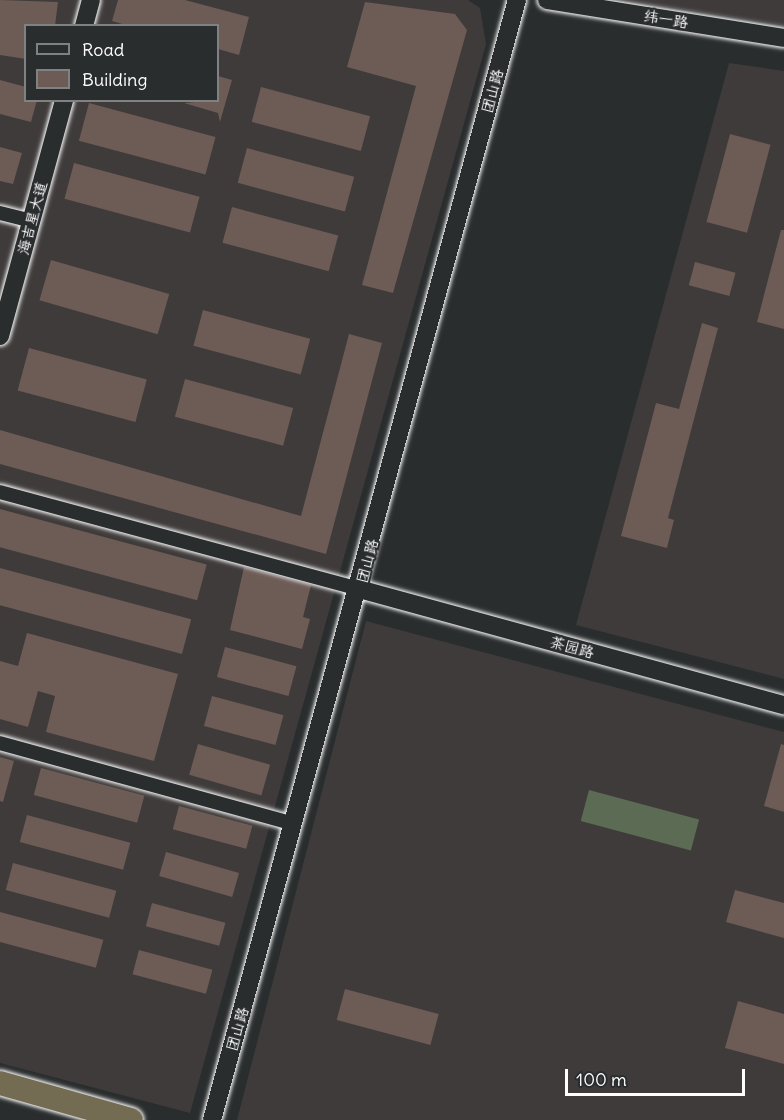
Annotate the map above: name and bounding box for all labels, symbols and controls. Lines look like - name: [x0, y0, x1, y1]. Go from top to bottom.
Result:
- street label: 纬一路: [642, 7, 690, 31]
- legend: [24, 24, 219, 102]
- text: Road: [82, 38, 124, 61]
- street label: 团山路: [477, 67, 507, 115]
- text: Building: [82, 68, 147, 91]
- street label: 海吉星大道: [14, 179, 50, 257]
- street label: 团山路: [352, 537, 382, 585]
- street label: 茶园路: [548, 632, 596, 662]
- street label: 团山路: [222, 1005, 252, 1053]
- scale bar: [568, 1057, 748, 1095]
- text: 100 m: [576, 1068, 627, 1091]

